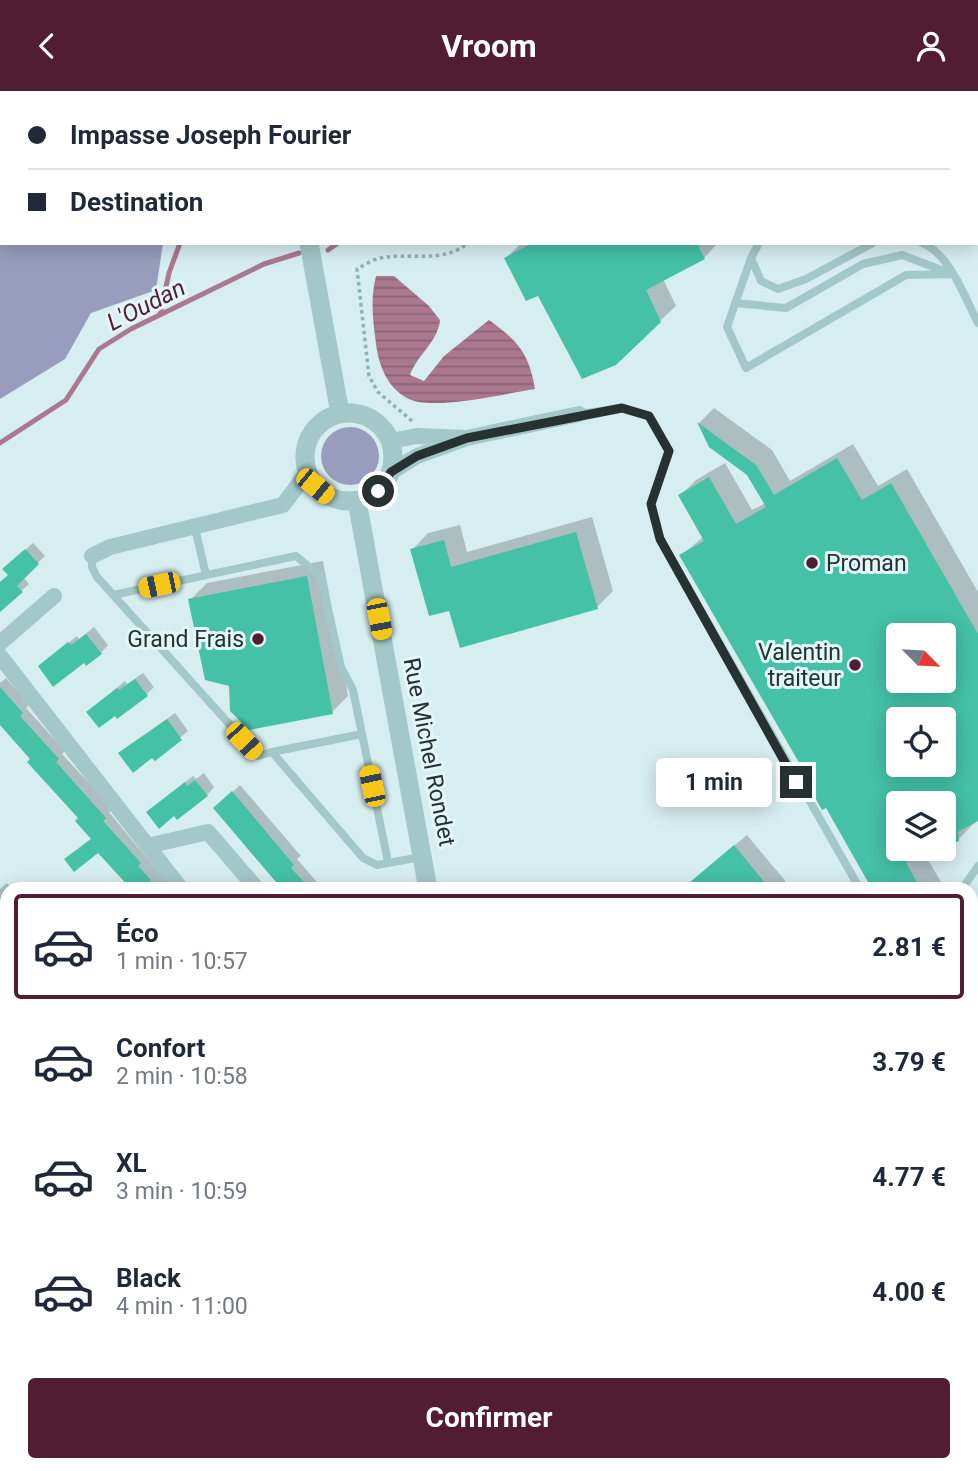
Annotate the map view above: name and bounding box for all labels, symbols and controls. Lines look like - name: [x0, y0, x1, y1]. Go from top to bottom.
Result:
- icon: back: [28, 27, 66, 65]
- text: Vroom: [441, 27, 537, 65]
- icon: person: [912, 27, 950, 65]
- text: Impasse Joseph Fourier: [70, 120, 351, 150]
- text: Destination: [70, 187, 203, 217]
- water label: L'Oudan: [102, 273, 190, 337]
- car: [293, 465, 338, 507]
- route start: [362, 475, 394, 507]
- place label: Proman: [826, 550, 907, 577]
- marker: Proman: [804, 555, 820, 571]
- car: [137, 570, 182, 600]
- car: [365, 596, 394, 642]
- north arrow: [886, 623, 956, 693]
- map controls: [886, 623, 956, 861]
- place label: Grand Frais: [127, 626, 244, 653]
- marker: Grand Frais: [250, 631, 266, 647]
- place label: Valentin traiteur: [758, 639, 841, 692]
- street label: Rue Michel Rondet: [397, 656, 461, 848]
- marker: Valentin traiteur: [847, 657, 863, 673]
- button: locate: [886, 707, 956, 777]
- car: [222, 718, 267, 764]
- callout: 1 min: [656, 757, 772, 807]
- car: [358, 763, 387, 809]
- route end: [780, 766, 812, 798]
- text: 1 min: [685, 769, 743, 796]
- button: layers: [886, 791, 956, 861]
- icon: car: [32, 915, 95, 978]
- text: Éco: [116, 918, 159, 948]
- text: 2.81 €: [872, 932, 946, 962]
- text: 1 min · 10:57: [116, 948, 248, 975]
- icon: car: [32, 1030, 95, 1093]
- text: Confort: [116, 1033, 205, 1063]
- text: 3.79 €: [872, 1047, 946, 1077]
- text: 2 min · 10:58: [116, 1063, 248, 1090]
- icon: car: [32, 1145, 95, 1208]
- text: XL: [116, 1148, 147, 1178]
- text: 4.77 €: [872, 1162, 946, 1192]
- text: 3 min · 10:59: [116, 1178, 248, 1205]
- icon: car: [32, 1260, 95, 1323]
- text: Black: [116, 1263, 181, 1293]
- text: 4.00 €: [872, 1277, 946, 1307]
- text: 4 min · 11:00: [116, 1293, 248, 1320]
- button: Confirmer: [28, 1378, 950, 1458]

